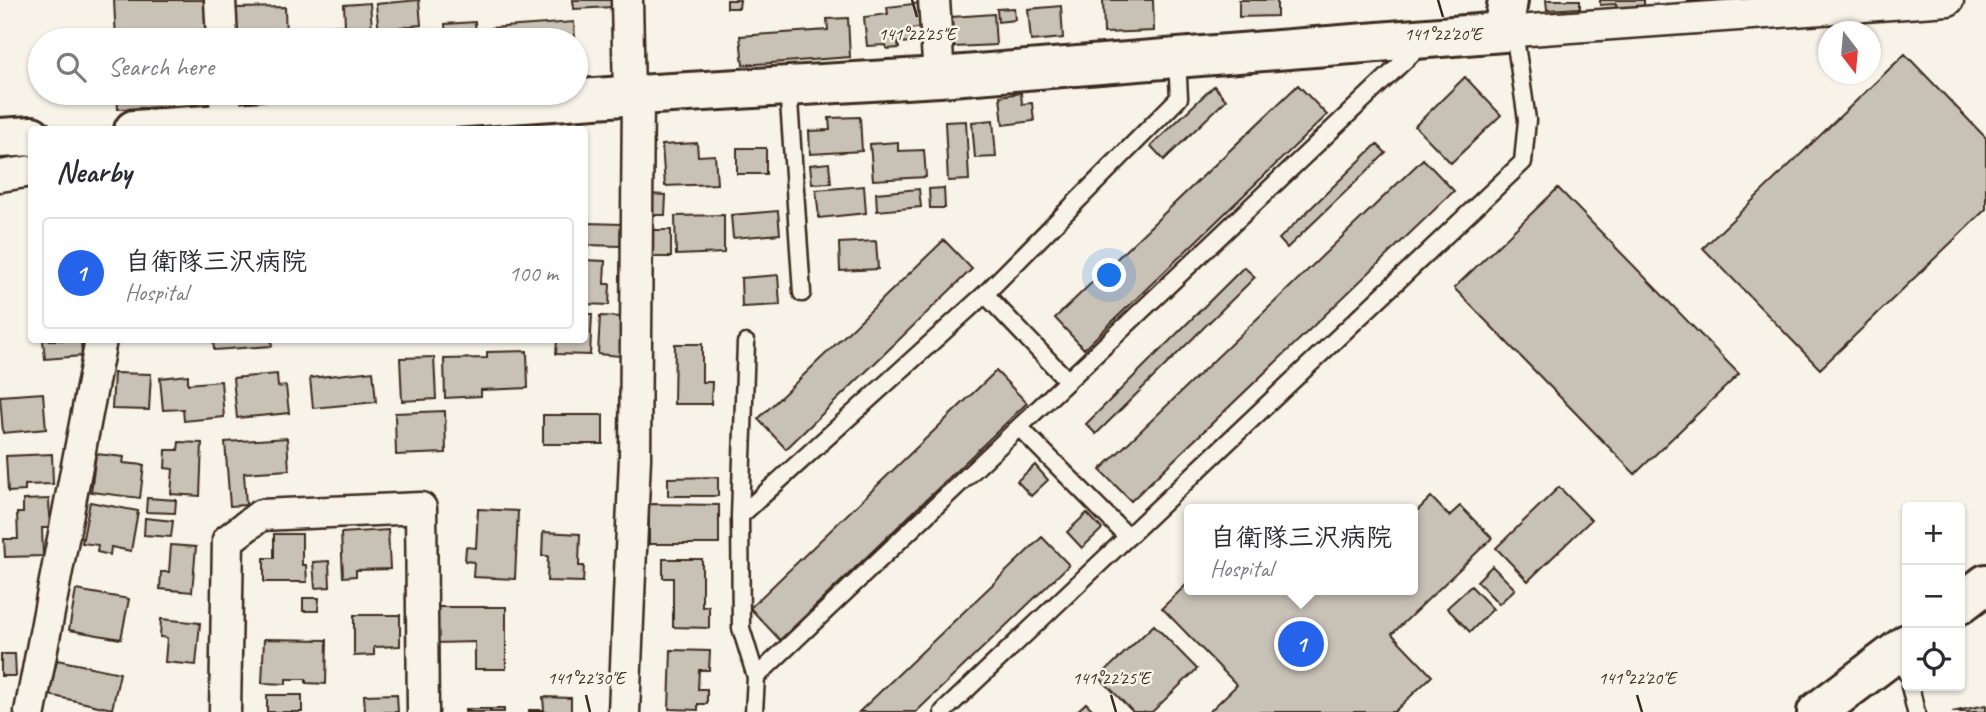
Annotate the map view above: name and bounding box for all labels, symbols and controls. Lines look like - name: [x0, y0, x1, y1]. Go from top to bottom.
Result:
- north arrow: [1818, 21, 1881, 84]
- text: 141°22'25"E: [878, 23, 958, 45]
- text: 141°22'20"E: [1404, 23, 1484, 45]
- search box: [28, 28, 588, 105]
- icon: search: [52, 48, 90, 86]
- text: Search here: [108, 50, 214, 83]
- text: Nearby: [56, 153, 132, 191]
- text: 自衛隊三沢病院: [125, 245, 307, 278]
- your location: [1092, 258, 1126, 292]
- text: 1: [76, 259, 86, 288]
- text: 100 m: [509, 259, 558, 288]
- text: Hospital: [125, 278, 188, 307]
- map controls: [1902, 502, 1965, 691]
- button: +: [1902, 502, 1965, 565]
- popup: [1184, 504, 1418, 595]
- text: 自衛隊三沢病院: [1210, 521, 1392, 554]
- text: Hospital: [1210, 554, 1273, 583]
- button: −: [1902, 565, 1965, 628]
- pin: 1: [1278, 618, 1324, 670]
- button: locate: [1902, 628, 1965, 691]
- text: 141°22'30"E: [547, 667, 627, 689]
- text: 141°22'25"E: [1072, 667, 1152, 689]
- text: 141°22'20"E: [1598, 667, 1678, 689]

